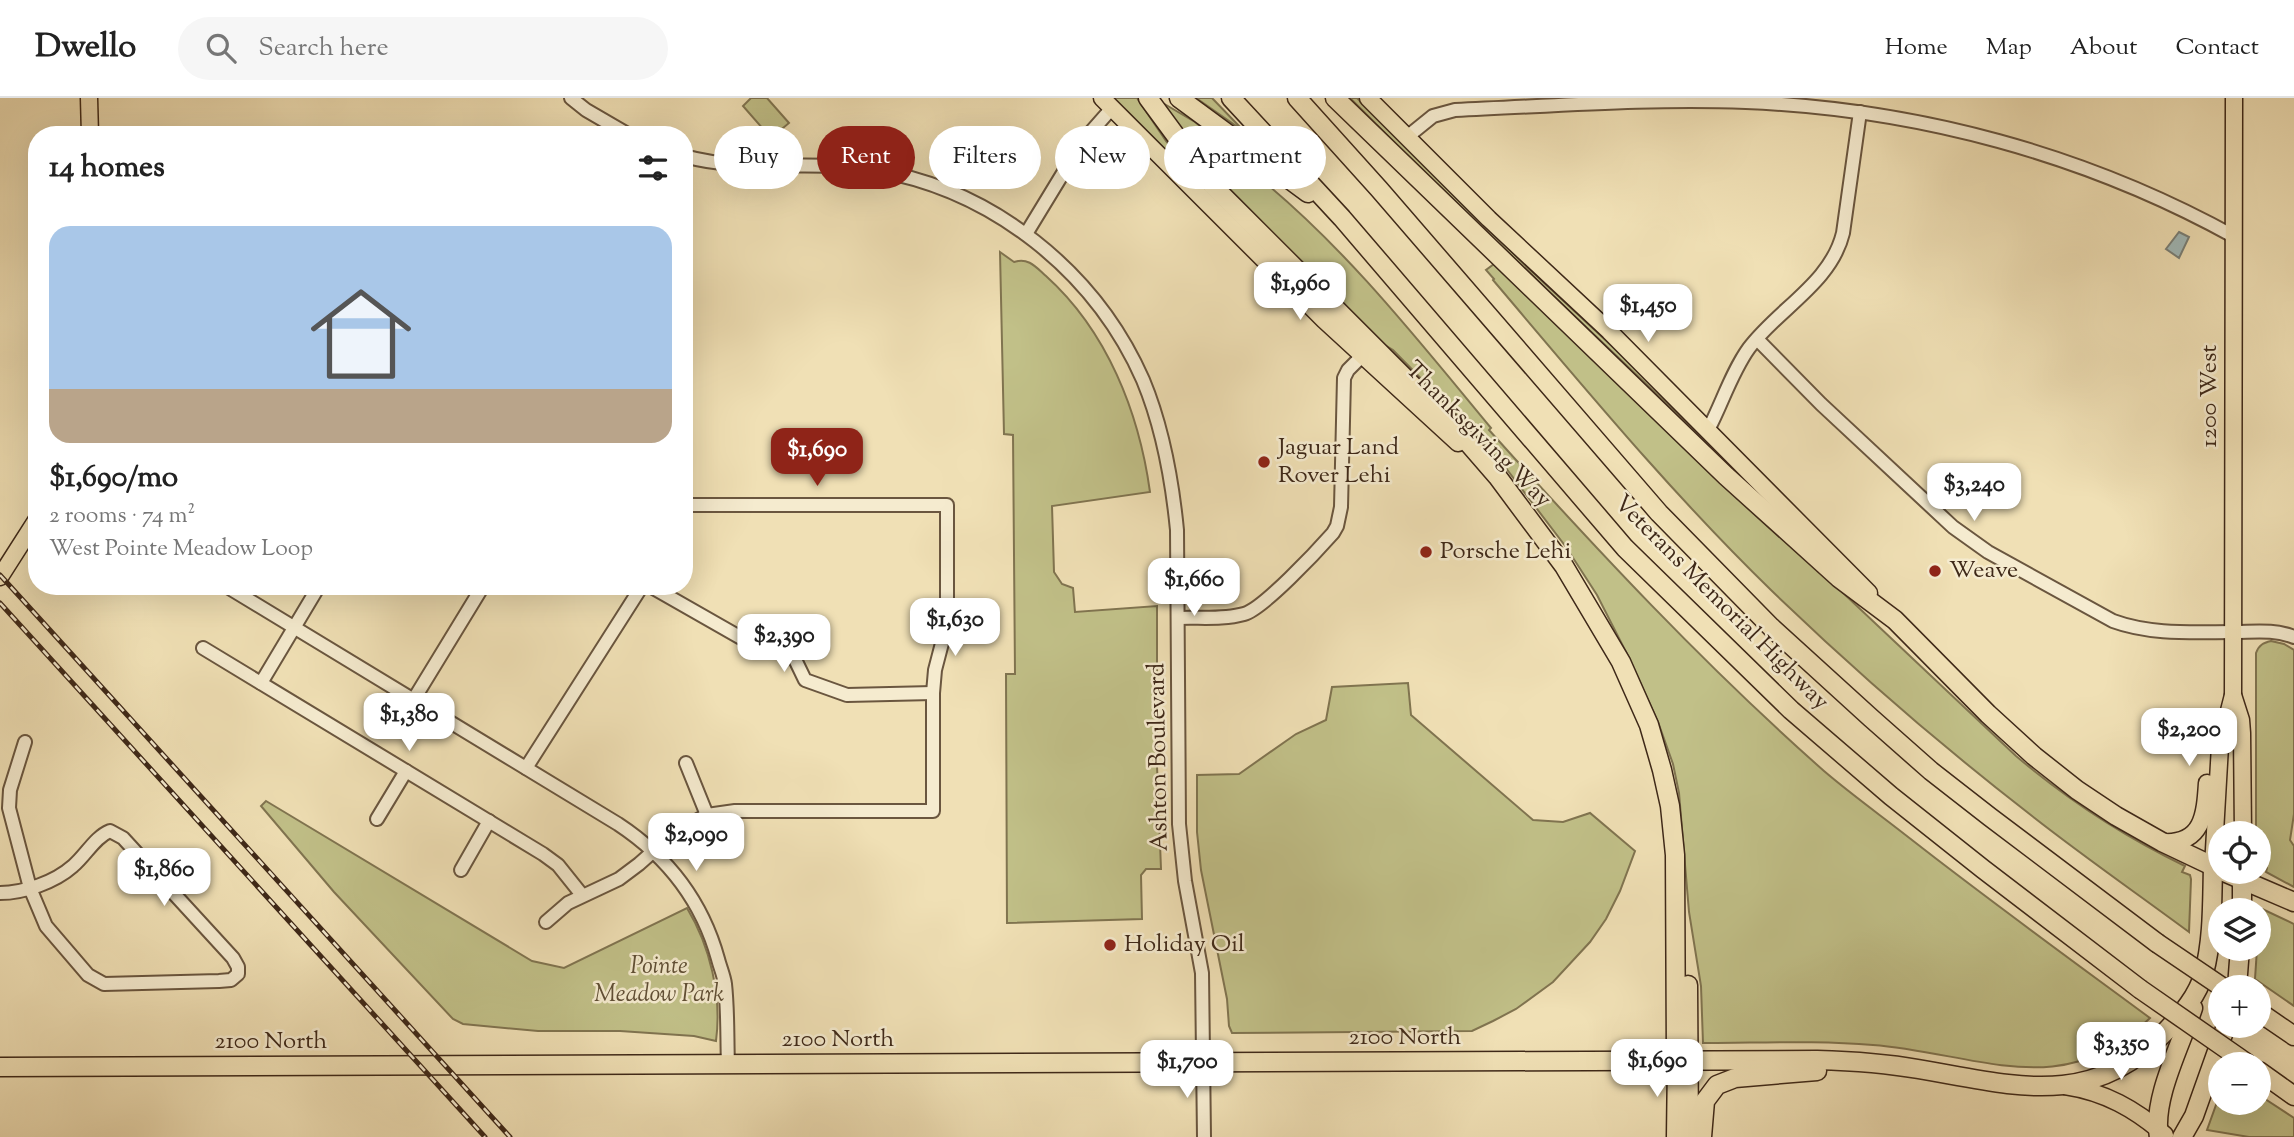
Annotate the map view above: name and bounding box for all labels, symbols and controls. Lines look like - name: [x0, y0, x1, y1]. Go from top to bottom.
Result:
- search box: [178, 17, 668, 80]
- text: Dwello: [35, 24, 136, 72]
- icon: search: [202, 29, 240, 67]
- text: Search here: [258, 30, 389, 67]
- text: Home: [1885, 31, 1948, 65]
- text: Map: [1986, 31, 2032, 65]
- text: About: [2070, 31, 2137, 65]
- text: Contact: [2175, 31, 2259, 65]
- chip: Buy: [714, 126, 803, 189]
- chip: Rent: [817, 126, 915, 189]
- chip: Filters: [929, 126, 1041, 189]
- chip: New: [1055, 126, 1150, 189]
- chip: Apartment: [1164, 126, 1326, 189]
- text: 14 homes: [49, 147, 165, 190]
- icon: filters: [634, 149, 672, 187]
- pin: $1,960: [1243, 262, 1357, 322]
- text: $1,960: [1270, 268, 1330, 301]
- icon: home: [298, 271, 424, 397]
- pin: $1,450: [1591, 285, 1705, 344]
- text: $1,450: [1619, 290, 1677, 323]
- street label: 1200 West: [2193, 344, 2227, 448]
- street label: Thanksgiving Way: [1397, 354, 1559, 516]
- pin: $1,690: [760, 428, 874, 488]
- place label: Jaguar Land Rover Lehi: [1276, 431, 1400, 493]
- text: $1,690: [787, 434, 847, 467]
- marker: Jaguar Land Rover Lehi: [1256, 454, 1272, 470]
- text: $1,690/mo: [49, 457, 178, 500]
- pin: $3,240: [1917, 464, 2031, 523]
- text: $3,240: [1943, 469, 2005, 502]
- street label: Veterans Memorial Highway: [1606, 488, 1836, 718]
- text: 2 rooms · 74 m²: [49, 500, 195, 533]
- text: West Pointe Meadow Loop: [49, 533, 313, 566]
- place label: Porsche Lehi: [1440, 535, 1572, 569]
- marker: Porsche Lehi: [1418, 544, 1434, 560]
- place label: Weave: [1949, 554, 2018, 588]
- pin: $1,660: [1137, 559, 1251, 618]
- marker: Weave: [1927, 563, 1943, 579]
- text: $1,660: [1164, 564, 1224, 597]
- pin: $1,630: [898, 598, 1012, 658]
- text: $1,630: [926, 604, 984, 637]
- pin: $2,390: [727, 614, 841, 674]
- text: $2,390: [753, 620, 815, 653]
- street label: Ashton Boulevard: [1140, 662, 1178, 852]
- pin: $1,380: [352, 694, 466, 753]
- text: $1,380: [380, 699, 438, 732]
- pin: $2,200: [2132, 708, 2246, 768]
- text: $2,200: [2157, 714, 2221, 747]
- pin: $2,090: [639, 814, 753, 873]
- text: $2,090: [664, 819, 728, 852]
- map controls: [2208, 821, 2271, 1115]
- button: locate: [2208, 821, 2271, 884]
- pin: $1,860: [107, 848, 221, 908]
- text: $1,860: [134, 854, 194, 887]
- button: layers: [2208, 898, 2271, 961]
- place label: Holiday Oil: [1124, 928, 1245, 962]
- marker: Holiday Oil: [1102, 937, 1118, 953]
- park label: Pointe Meadow Park: [594, 950, 724, 1012]
- button: +: [2208, 975, 2271, 1038]
- street label: 2100 North: [1349, 1021, 1461, 1055]
- street label: 2100 North: [782, 1023, 894, 1057]
- pin: $3,350: [2064, 1023, 2178, 1082]
- street label: 2100 North: [215, 1025, 327, 1059]
- text: $3,350: [2093, 1028, 2149, 1061]
- pin: $1,700: [1130, 1040, 1244, 1100]
- pin: $1,690: [1600, 1040, 1714, 1099]
- text: $1,690: [1627, 1045, 1687, 1078]
- text: $1,700: [1156, 1046, 1218, 1079]
- button: −: [2208, 1052, 2271, 1115]

